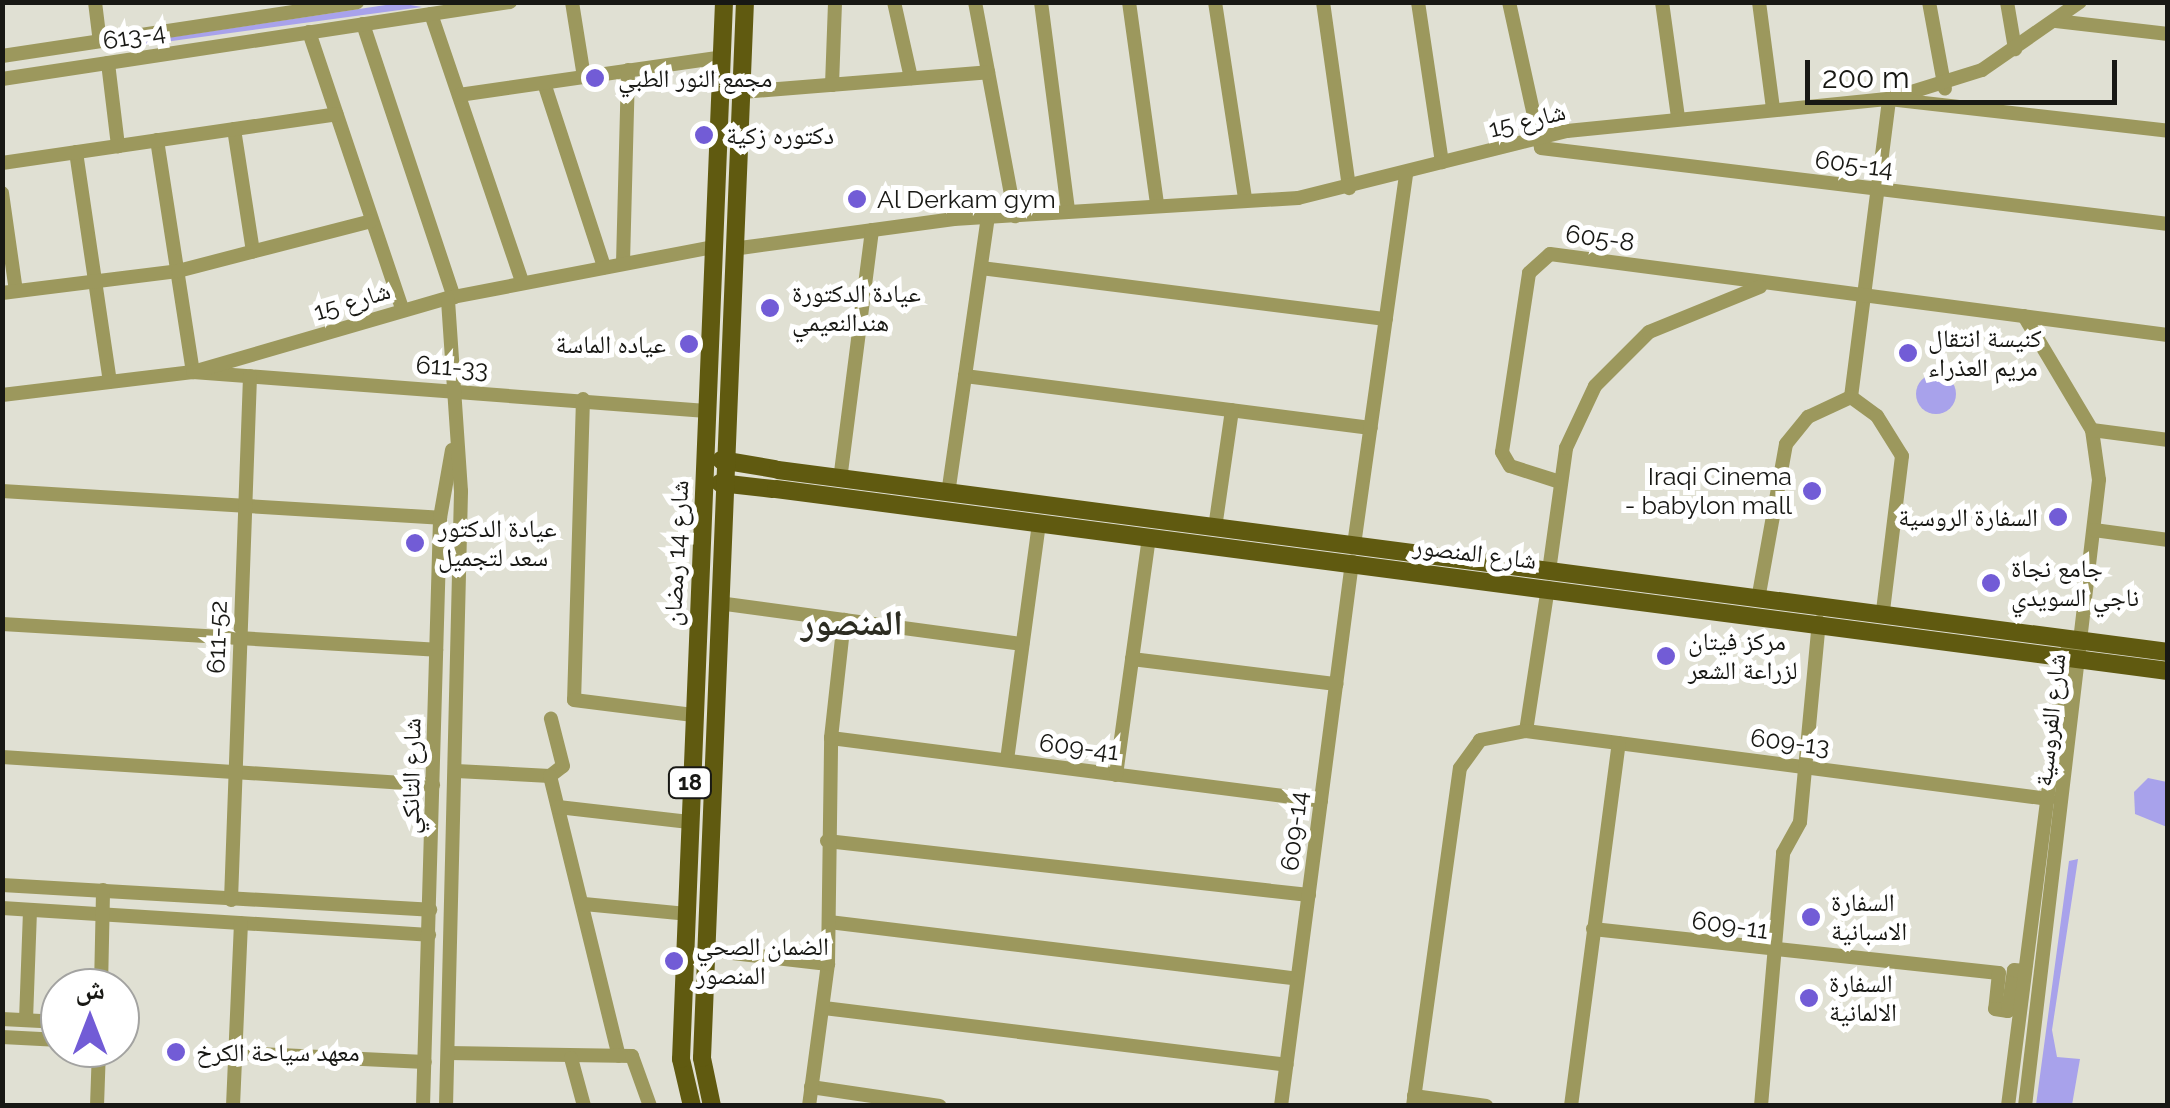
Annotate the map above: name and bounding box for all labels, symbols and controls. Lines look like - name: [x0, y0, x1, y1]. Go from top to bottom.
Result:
- street label: 613-4: [100, 16, 168, 56]
- scale bar: [1810, 40, 2122, 102]
- text: 200 m: [1822, 60, 1910, 95]
- place label: مجمع النور الطبي: [618, 63, 772, 93]
- marker: مجمع النور الطبي: [582, 65, 608, 91]
- street label: شارع 15: [1485, 96, 1569, 144]
- place label: دكتوره زكية: [726, 120, 834, 150]
- marker: دكتوره زكية: [691, 122, 717, 148]
- street label: 605-14: [1813, 144, 1895, 184]
- place label: Al Derkam gym: [877, 184, 1057, 214]
- marker: Al Derkam gym: [846, 188, 868, 210]
- street label: 605-8: [1564, 218, 1636, 258]
- street label: شارع 15: [310, 275, 394, 327]
- place label: عيادة الدكتورة هندالنعيمي: [792, 279, 921, 338]
- marker: عيادة الدكتورة هندالنعيمي: [757, 295, 783, 321]
- place label: كنيسة انتقال مريم العذراء: [1928, 324, 2042, 383]
- place label: عياده الماسة: [555, 329, 666, 359]
- marker: عياده الماسة: [676, 331, 702, 357]
- marker: كنيسة انتقال مريم العذراء: [1897, 342, 1919, 364]
- street label: 611-33: [415, 350, 489, 384]
- place label: Iraqi Cinema - babylon mall: [1625, 462, 1792, 521]
- street label: شارع 14 رمضان: [657, 479, 695, 627]
- marker: Iraqi Cinema - babylon mall: [1801, 480, 1823, 502]
- place label: السفارة الروسية: [1898, 502, 2038, 532]
- marker: السفارة الروسية: [2047, 506, 2069, 528]
- place label: عيادة الدكتور سعد لتجميل: [438, 514, 557, 573]
- marker: عيادة الدكتور سعد لتجميل: [402, 530, 428, 556]
- street label: شارع المنصور: [1412, 531, 1538, 575]
- place label: جامع نجاة ناجي السويدي: [2011, 554, 2139, 613]
- marker: جامع نجاة ناجي السويدي: [1980, 572, 2002, 594]
- street label: 611-52: [201, 600, 233, 674]
- district label: المنصور: [801, 602, 903, 644]
- place label: مركز فيتان لزراعة الشعر: [1688, 627, 1798, 686]
- marker: مركز فيتان لزراعة الشعر: [1653, 643, 1679, 669]
- street label: شارع الفروسية: [2028, 652, 2072, 788]
- street label: شارع التانكي: [395, 718, 427, 834]
- street label: 609-13: [1749, 722, 1831, 762]
- street label: 609-41: [1038, 727, 1120, 767]
- road number: 18: [668, 766, 712, 800]
- street label: 609-14: [1274, 790, 1314, 872]
- place label: السفارة الاسبانية: [1831, 888, 1907, 947]
- street label: 609-11: [1690, 905, 1770, 945]
- marker: السفارة الاسبانية: [1800, 906, 1822, 928]
- place label: الضمان الصحي المنصور: [696, 932, 829, 991]
- marker: الضمان الصحي المنصور: [661, 948, 687, 974]
- north arrow: [40, 968, 140, 1068]
- place label: السفارة الالمانية: [1829, 969, 1897, 1028]
- text: ش: [75, 973, 105, 1006]
- marker: السفارة الالمانية: [1798, 987, 1820, 1009]
- place label: معهد سياحة الكرخ: [196, 1037, 360, 1067]
- marker: معهد سياحة الكرخ: [165, 1041, 187, 1063]

